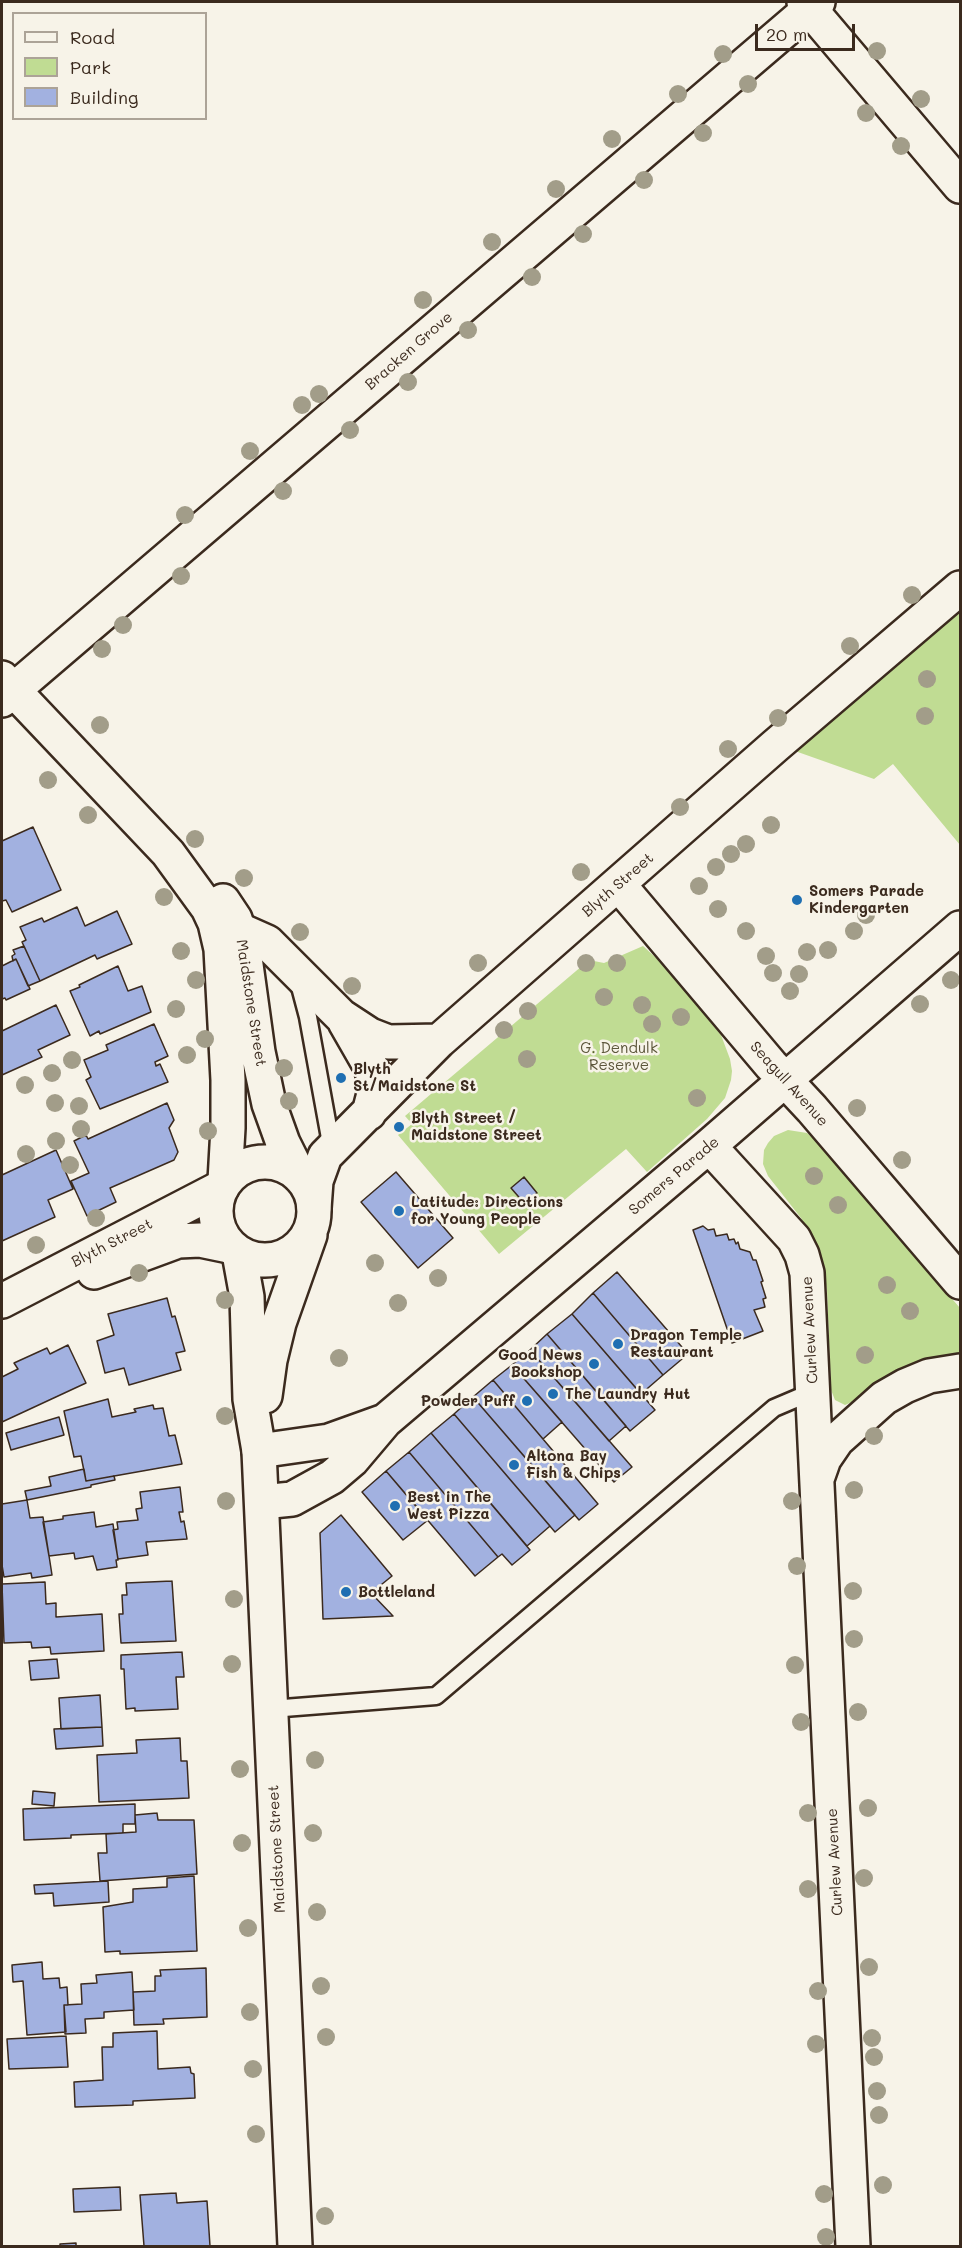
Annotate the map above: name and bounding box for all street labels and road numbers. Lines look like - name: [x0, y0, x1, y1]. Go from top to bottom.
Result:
- street label: Bracken Grove: [362, 308, 456, 394]
- street label: Blyth Street: [579, 849, 657, 921]
- street label: Maidstone Street: [232, 938, 270, 1068]
- street label: Seagull Avenue: [746, 1038, 832, 1130]
- street label: Somers Parade: [625, 1133, 723, 1219]
- street label: Blyth Street: [68, 1215, 156, 1271]
- street label: Curlew Avenue: [798, 1276, 822, 1384]
- street label: Maidstone Street: [265, 1784, 289, 1914]
- street label: Curlew Avenue: [823, 1808, 847, 1916]

